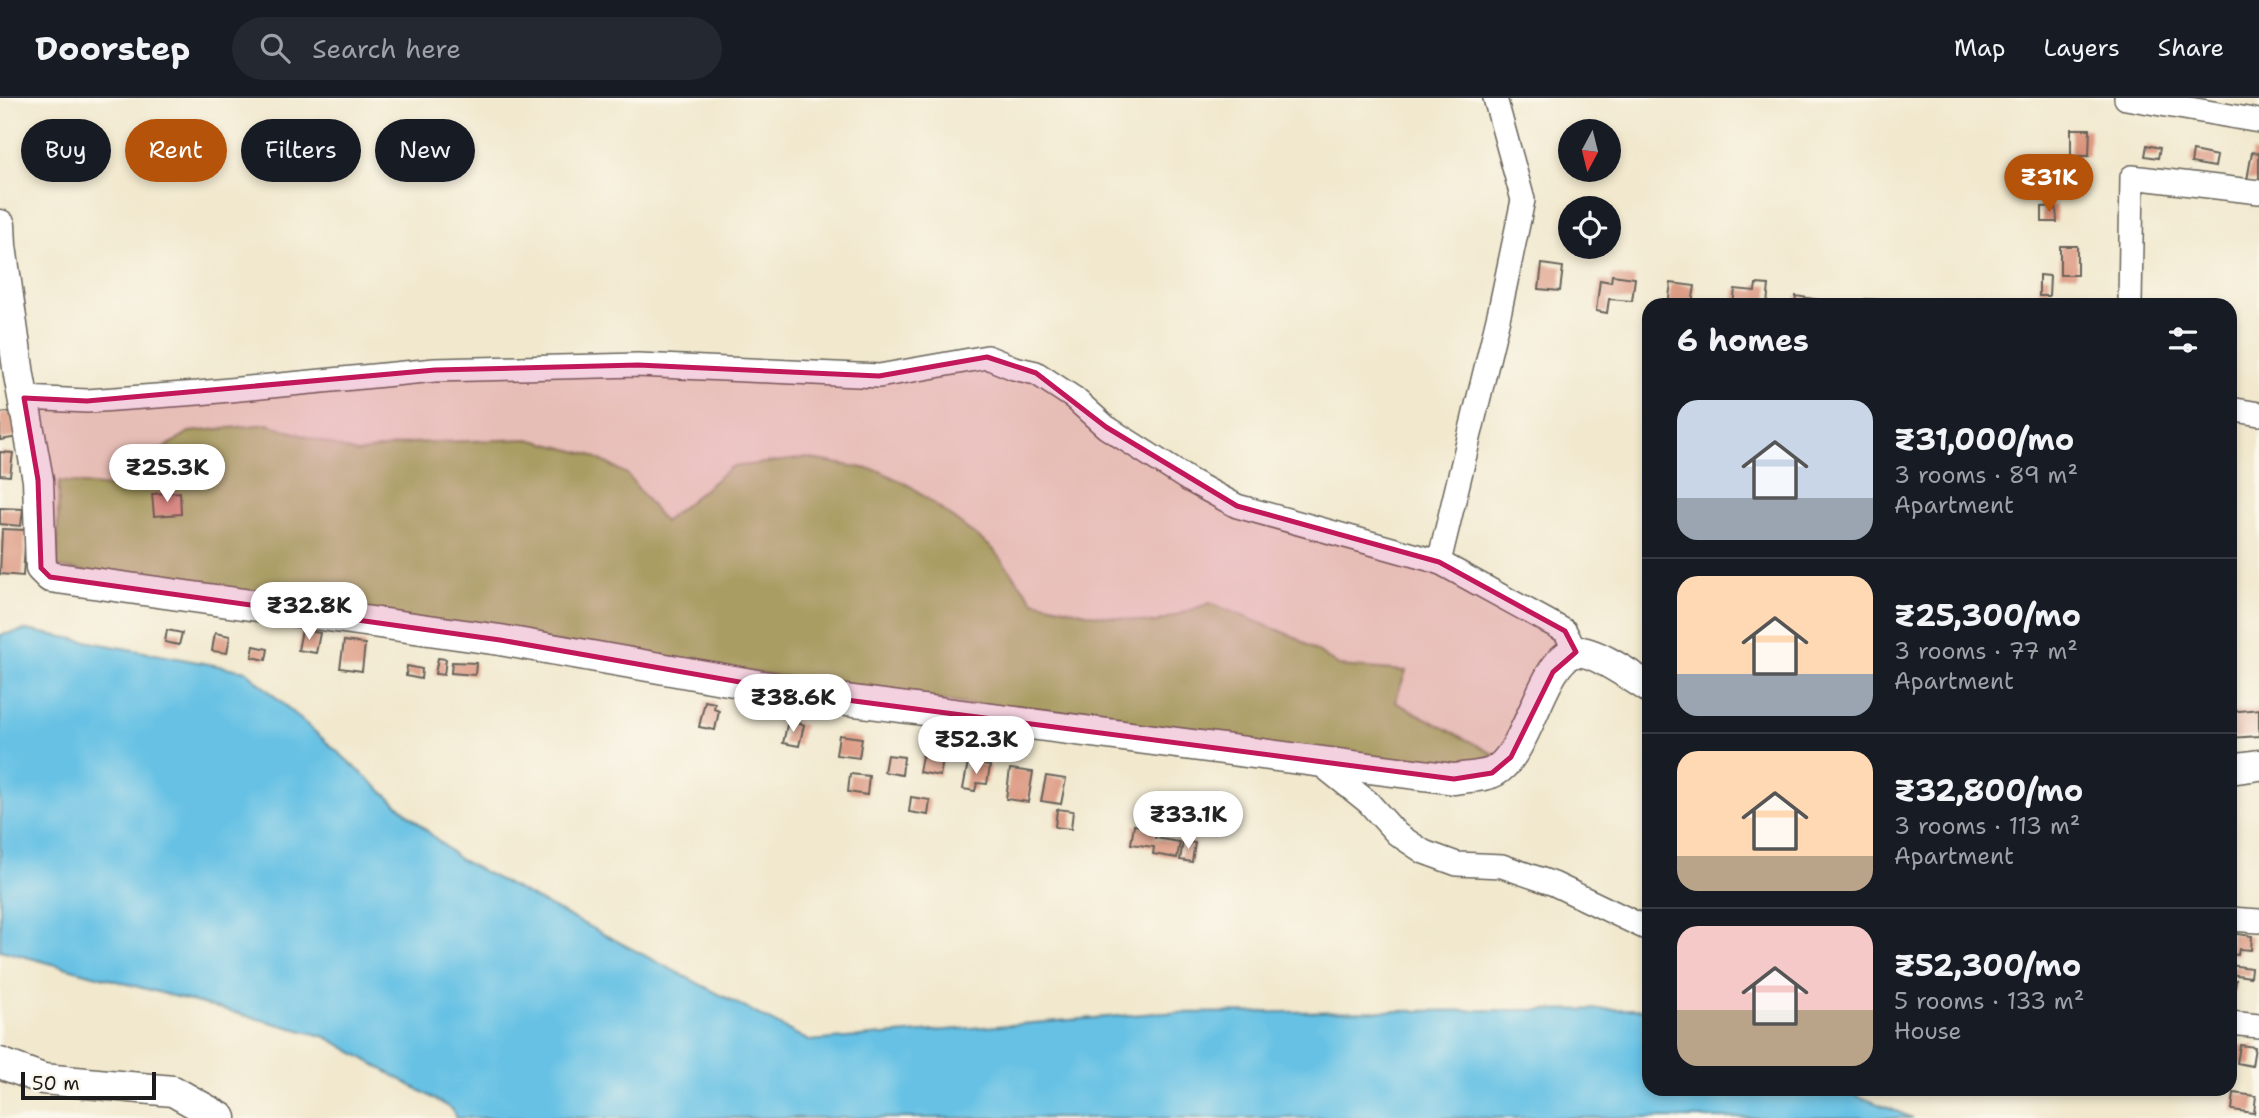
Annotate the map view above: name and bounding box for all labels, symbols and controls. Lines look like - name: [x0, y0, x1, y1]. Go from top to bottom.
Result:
- search box: [232, 17, 722, 80]
- text: Doorstep: [35, 26, 190, 71]
- icon: search: [256, 29, 294, 67]
- text: Search here: [312, 31, 461, 66]
- text: Map: [1954, 32, 2005, 64]
- text: Layers: [2043, 32, 2120, 64]
- text: Share: [2158, 32, 2224, 64]
- chip: Buy: [21, 119, 111, 182]
- chip: Rent: [125, 119, 227, 182]
- chip: Filters: [241, 119, 361, 182]
- chip: New: [375, 119, 475, 182]
- north arrow: [1558, 119, 1620, 182]
- map controls: [1558, 119, 1621, 259]
- pin: ₹31K: [2008, 155, 2090, 214]
- text: ₹31K: [2020, 162, 2078, 192]
- button: locate: [1558, 196, 1621, 259]
- text: 6 homes: [1677, 320, 1809, 361]
- icon: filters: [2164, 321, 2202, 359]
- text: ₹31,000/mo: [1894, 419, 2074, 460]
- icon: home: [1733, 428, 1817, 512]
- pin: ₹25.3K: [110, 444, 224, 504]
- text: ₹25.3K: [125, 452, 209, 482]
- text: 3 rooms · 89 m²: [1894, 460, 2078, 490]
- text: Apartment: [1894, 490, 2014, 520]
- pin: ₹32.8K: [252, 582, 366, 642]
- text: ₹32.8K: [266, 590, 352, 620]
- text: ₹25,300/mo: [1894, 595, 2081, 636]
- icon: home: [1733, 604, 1817, 688]
- text: 3 rooms · 77 m²: [1894, 636, 2078, 666]
- text: Apartment: [1894, 666, 2014, 696]
- pin: ₹38.6K: [736, 674, 850, 734]
- text: ₹38.6K: [750, 682, 836, 712]
- pin: ₹52.3K: [919, 716, 1033, 776]
- text: ₹52.3K: [934, 724, 1018, 754]
- text: ₹32,800/mo: [1894, 770, 2083, 811]
- icon: home: [1733, 779, 1817, 863]
- pin: ₹33.1K: [1131, 792, 1245, 851]
- text: ₹33.1K: [1149, 799, 1227, 829]
- text: 3 rooms · 113 m²: [1894, 811, 2080, 841]
- text: Apartment: [1894, 841, 2014, 871]
- text: ₹52,300/mo: [1894, 945, 2081, 986]
- icon: home: [1733, 954, 1817, 1038]
- text: 5 rooms · 133 m²: [1894, 986, 2084, 1016]
- text: House: [1894, 1016, 1962, 1046]
- scale bar: [21, 1069, 156, 1101]
- text: 50 m: [32, 1071, 80, 1096]

